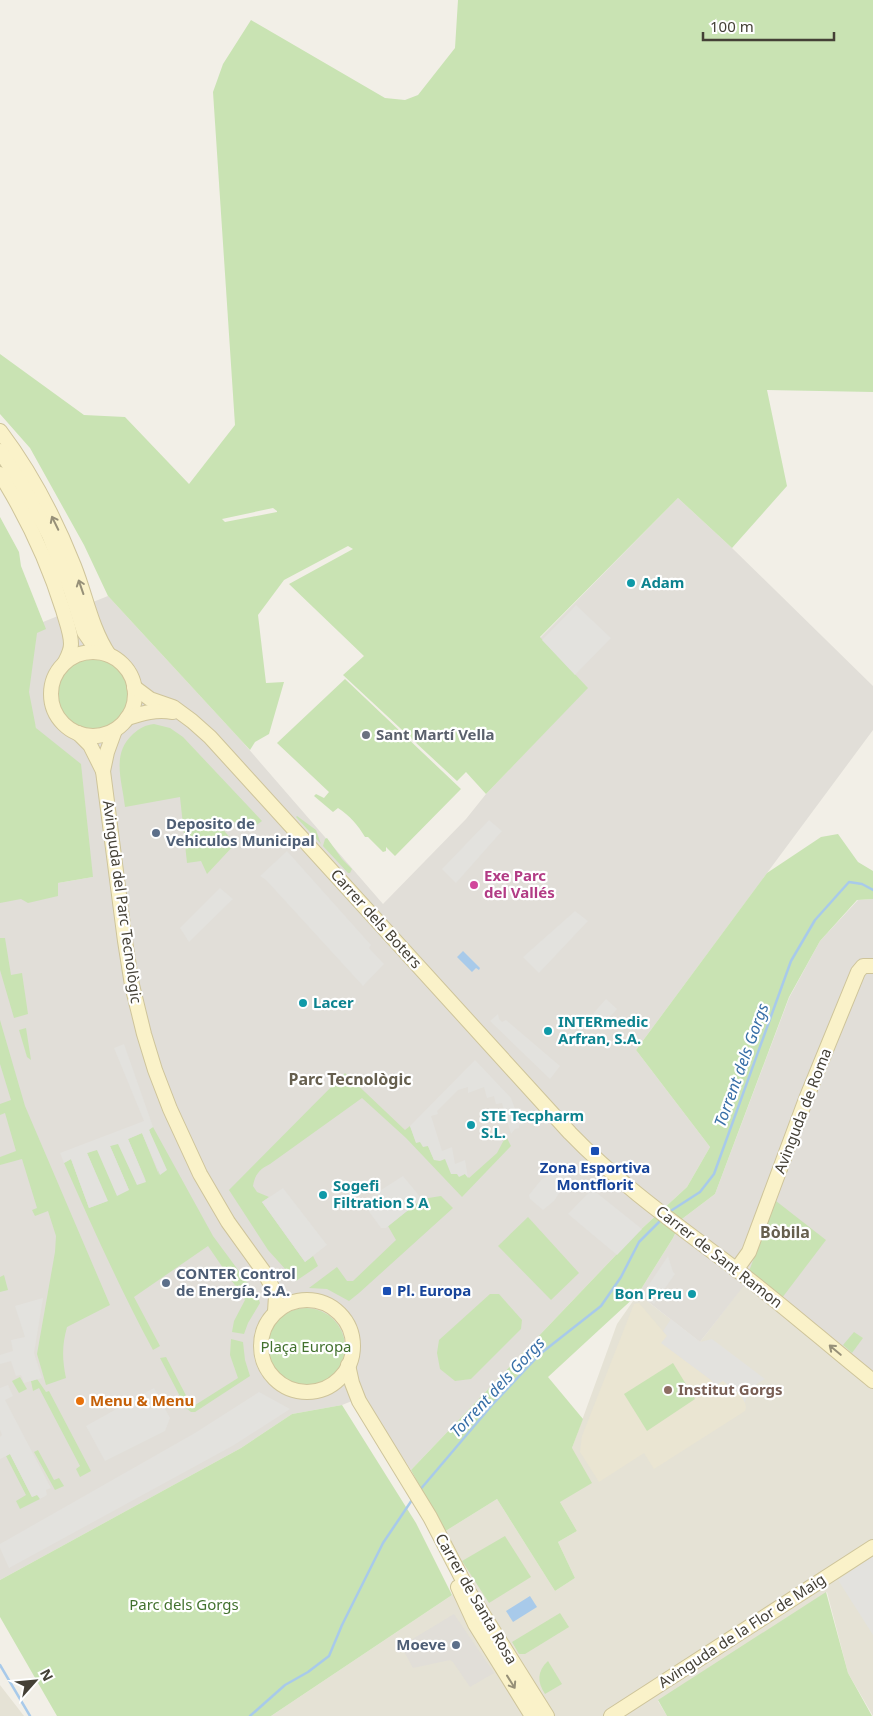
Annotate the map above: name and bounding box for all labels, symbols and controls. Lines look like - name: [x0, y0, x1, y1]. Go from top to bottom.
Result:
- scale bar: [703, 10, 834, 42]
- text: 100 m: [710, 16, 754, 36]
- one-way arrow: [50, 516, 59, 531]
- place label: Adam: [641, 572, 684, 592]
- marker: Adam: [625, 577, 637, 589]
- one-way arrow: [76, 579, 86, 595]
- place label: Sant Martí Vella: [376, 724, 494, 744]
- marker: Sant Martí Vella: [360, 729, 372, 741]
- street label: Avinguda del Parc Tecnològic: [99, 799, 147, 1005]
- place label: Deposito de Vehiculos Municipal: [166, 813, 315, 850]
- marker: Deposito de Vehiculos Municipal: [150, 827, 162, 839]
- street label: Carrer dels Boters: [327, 864, 427, 972]
- place label: Exe Parc del Vallés: [484, 865, 555, 902]
- marker: Exe Parc del Vallés: [468, 879, 480, 891]
- place label: Lacer: [313, 992, 354, 1012]
- marker: Lacer: [297, 997, 309, 1009]
- water label: Torrent dels Gorgs: [708, 1000, 774, 1130]
- place label: INTERmedic Arfran, S.A.: [558, 1011, 648, 1048]
- marker: INTERmedic Arfran, S.A.: [542, 1025, 554, 1037]
- street label: Avinguda de Roma: [769, 1045, 835, 1176]
- district label: Parc Tecnològic: [288, 1068, 412, 1090]
- place label: STE Tecpharm S.L.: [481, 1105, 584, 1142]
- marker: STE Tecpharm S.L.: [465, 1119, 477, 1131]
- marker: Zona Esportiva Montflorit: [589, 1145, 601, 1157]
- place label: Zona Esportiva Montflorit: [540, 1157, 650, 1194]
- place label: Sogefi Filtration S A: [333, 1175, 429, 1212]
- marker: Sogefi Filtration S A: [317, 1189, 329, 1201]
- street label: Carrer de Sant Ramon: [652, 1200, 787, 1312]
- district label: Bòbila: [760, 1221, 810, 1243]
- place label: CONTER Control de Energía, S.A.: [176, 1263, 296, 1300]
- marker: CONTER Control de Energía, S.A.: [160, 1277, 172, 1289]
- place label: Pl. Europa: [397, 1280, 471, 1300]
- place label: Bon Preu: [615, 1283, 682, 1303]
- marker: Pl. Europa: [381, 1285, 393, 1297]
- marker: Bon Preu: [686, 1288, 698, 1300]
- water label: Torrent dels Gorgs: [445, 1332, 549, 1442]
- park label: Plaça Europa: [260, 1336, 352, 1356]
- one-way arrow: [829, 1344, 842, 1355]
- place label: Institut Gorgs: [678, 1379, 783, 1399]
- marker: Institut Gorgs: [662, 1384, 674, 1396]
- place label: Menu & Menu: [90, 1390, 194, 1410]
- marker: Menu & Menu: [74, 1395, 86, 1407]
- street label: Carrer de Santa Rosa: [431, 1530, 522, 1667]
- street label: Avinguda de la Flor de Maig: [654, 1568, 829, 1692]
- park label: Parc dels Gorgs: [129, 1594, 239, 1614]
- place label: Moeve: [396, 1634, 446, 1654]
- marker: Moeve: [450, 1639, 462, 1651]
- north arrow: [10, 1656, 60, 1706]
- text: N: [36, 1665, 58, 1684]
- one-way arrow: [506, 1674, 516, 1688]

